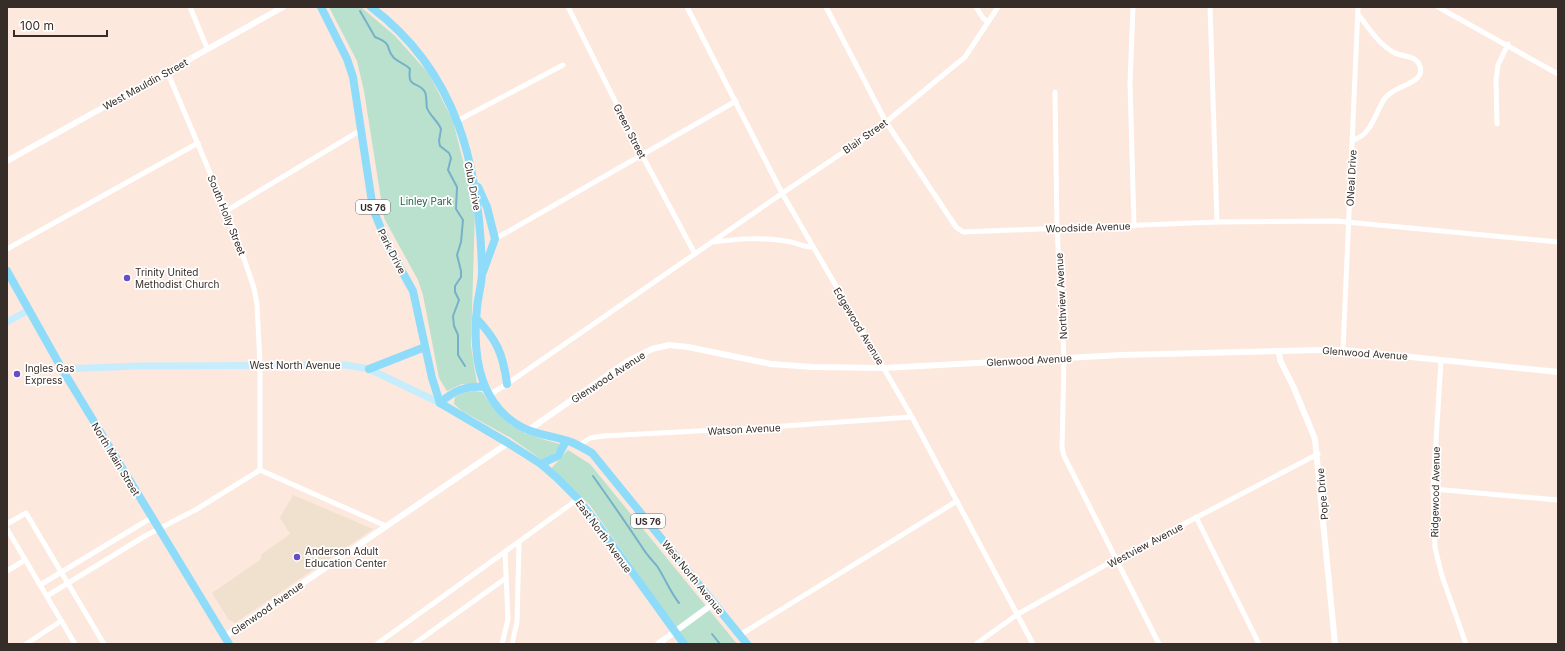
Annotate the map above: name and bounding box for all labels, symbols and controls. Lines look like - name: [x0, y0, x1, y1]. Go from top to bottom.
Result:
- scale bar: [14, 12, 107, 38]
- text: 100 m: [20, 18, 54, 33]
- street label: West Mauldin Street: [101, 55, 190, 112]
- street label: Green Street: [611, 102, 649, 161]
- street label: Blair Street: [840, 116, 890, 156]
- street label: ONeal Drive: [1344, 149, 1358, 207]
- street label: Club Drive: [462, 161, 484, 212]
- street label: South Holly Street: [205, 173, 249, 257]
- park label: Linley Park: [400, 195, 452, 207]
- road number: US 76: [356, 200, 390, 214]
- street label: Woodside Avenue: [1045, 220, 1131, 234]
- street label: Park Drive: [376, 226, 409, 276]
- street label: Northview Avenue: [1053, 252, 1069, 339]
- place label: Trinity United Methodist Church: [135, 266, 219, 290]
- marker: Trinity United Methodist Church: [122, 273, 132, 283]
- street label: Edgewood Avenue: [831, 285, 887, 367]
- street label: Glenwood Avenue: [1322, 344, 1408, 362]
- street label: Glenwood Avenue: [569, 349, 647, 405]
- street label: Glenwood Avenue: [986, 352, 1072, 368]
- street label: West North Avenue: [249, 359, 341, 371]
- place label: Ingles Gas Express: [25, 362, 74, 386]
- marker: Ingles Gas Express: [12, 369, 22, 379]
- street label: North Main Street: [89, 420, 143, 498]
- street label: Watson Avenue: [707, 421, 781, 437]
- street label: Ridgewood Avenue: [1428, 446, 1442, 538]
- street label: Pope Drive: [1314, 467, 1330, 520]
- street label: East North Avenue: [573, 497, 635, 575]
- road number: US 76: [631, 514, 665, 528]
- street label: Westview Avenue: [1105, 520, 1185, 570]
- street label: West North Avenue: [660, 538, 726, 616]
- place label: Anderson Adult Education Center: [305, 545, 387, 569]
- marker: Anderson Adult Education Center: [292, 552, 302, 562]
- street label: Glenwood Avenue: [228, 578, 306, 637]

